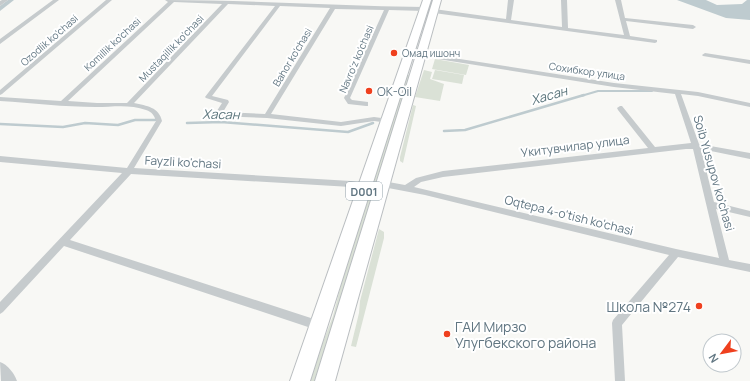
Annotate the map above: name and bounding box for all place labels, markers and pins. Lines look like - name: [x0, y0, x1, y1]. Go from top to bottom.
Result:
- place label: Омад ишонч: [402, 46, 460, 60]
- marker: Омад ишонч: [389, 48, 399, 58]
- place label: OK-Oil: [377, 83, 412, 100]
- marker: OK-Oil: [364, 86, 374, 96]
- place label: Школа №274: [606, 297, 691, 316]
- marker: Школа №274: [694, 301, 704, 311]
- place label: ГАИ Мирзо Улугбекского района: [455, 317, 596, 352]
- marker: ГАИ Мирзо Улугбекского района: [442, 329, 452, 339]

